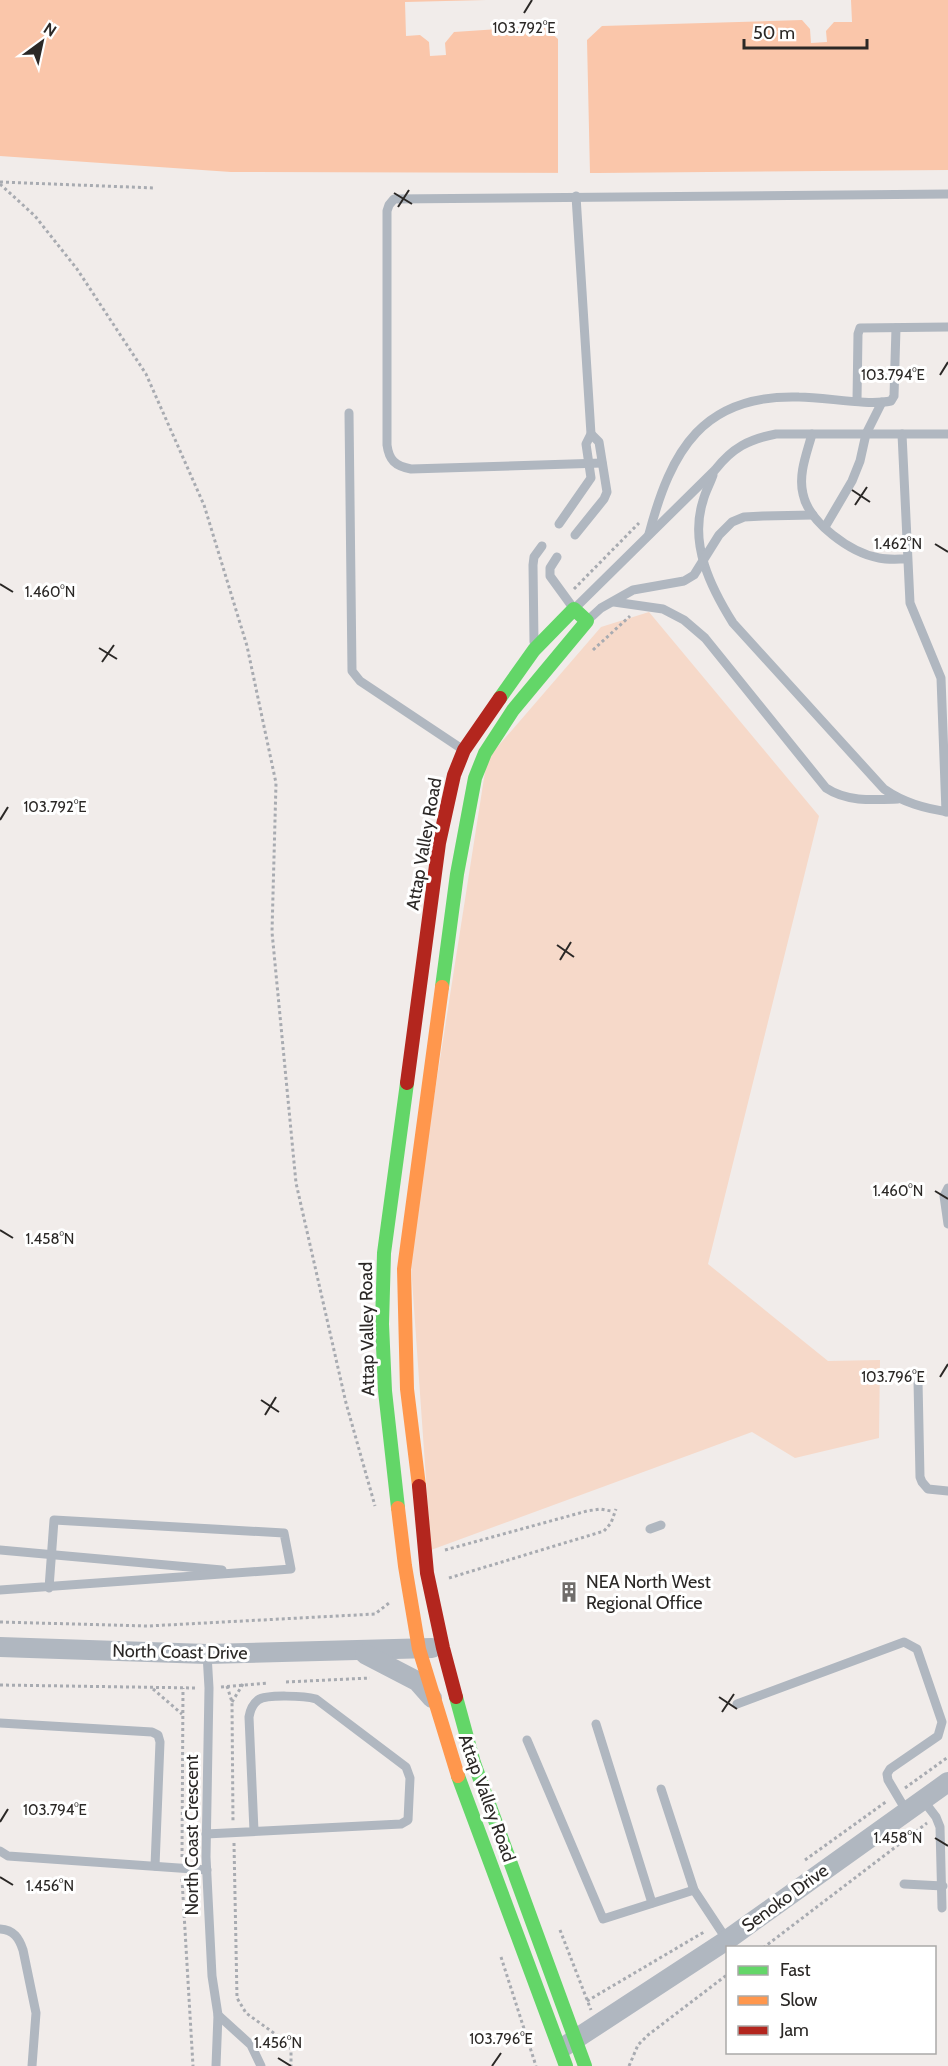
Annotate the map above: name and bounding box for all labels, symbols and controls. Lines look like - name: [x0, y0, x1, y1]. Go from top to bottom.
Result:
- north arrow: [12, 12, 72, 72]
- scale bar: [744, 12, 867, 50]
- text: N: [40, 19, 60, 41]
- text: 103.792°E: [492, 19, 556, 37]
- text: 50 m: [753, 22, 795, 44]
- text: 103.794°E: [861, 366, 925, 384]
- text: 1.462°N: [874, 535, 922, 553]
- text: 1.460°N: [25, 583, 75, 601]
- street label: Attap Valley Road: [402, 776, 446, 912]
- text: 103.792°E: [23, 798, 87, 816]
- text: 1.460°N: [873, 1182, 923, 1200]
- text: 1.458°N: [26, 1230, 74, 1248]
- street label: Attap Valley Road: [355, 1262, 379, 1396]
- text: 103.796°E: [861, 1368, 925, 1386]
- place label: NEA North West Regional Office: [586, 1571, 711, 1614]
- building icon: NEA North West Regional Office: [557, 1580, 581, 1604]
- street label: North Coast Drive: [112, 1640, 248, 1664]
- street label: Attap Valley Road: [454, 1731, 520, 1865]
- street label: North Coast Crescent: [181, 1754, 203, 1916]
- text: 103.794°E: [23, 1801, 87, 1819]
- text: 1.458°N: [874, 1829, 922, 1847]
- street label: Senoko Drive: [737, 1859, 833, 1937]
- text: 1.456°N: [26, 1877, 74, 1895]
- legend: [726, 1946, 936, 2054]
- text: Fast: [780, 1959, 811, 1981]
- text: Slow: [780, 1989, 817, 2011]
- text: Jam: [779, 2019, 809, 2041]
- text: 103.796°E: [469, 2030, 533, 2048]
- text: 1.456°N: [254, 2034, 302, 2052]

